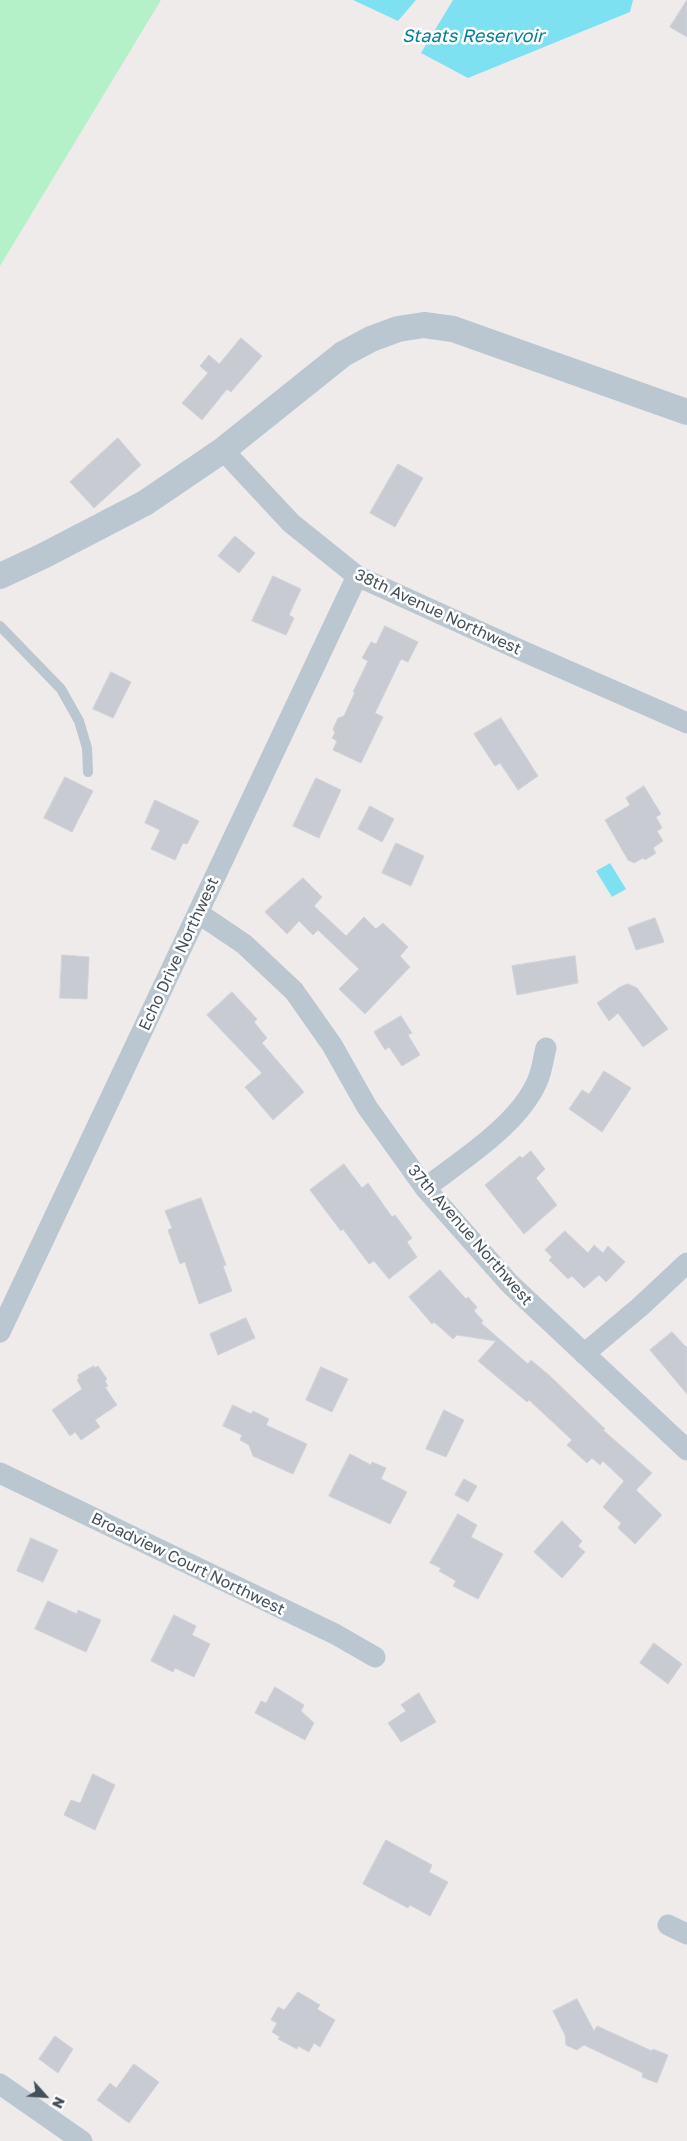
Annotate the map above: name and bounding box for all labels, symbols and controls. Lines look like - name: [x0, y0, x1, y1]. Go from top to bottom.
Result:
- water label: Staats Reservoir: [402, 25, 544, 47]
- street label: 38th Avenue Northwest: [352, 565, 524, 659]
- street label: Echo Drive Northwest: [135, 874, 223, 1034]
- street label: 37th Avenue Northwest: [404, 1161, 536, 1309]
- street label: Broadview Court Northwest: [88, 1509, 288, 1619]
- north arrow: [20, 2071, 70, 2121]
- text: N: [49, 2094, 69, 2111]

